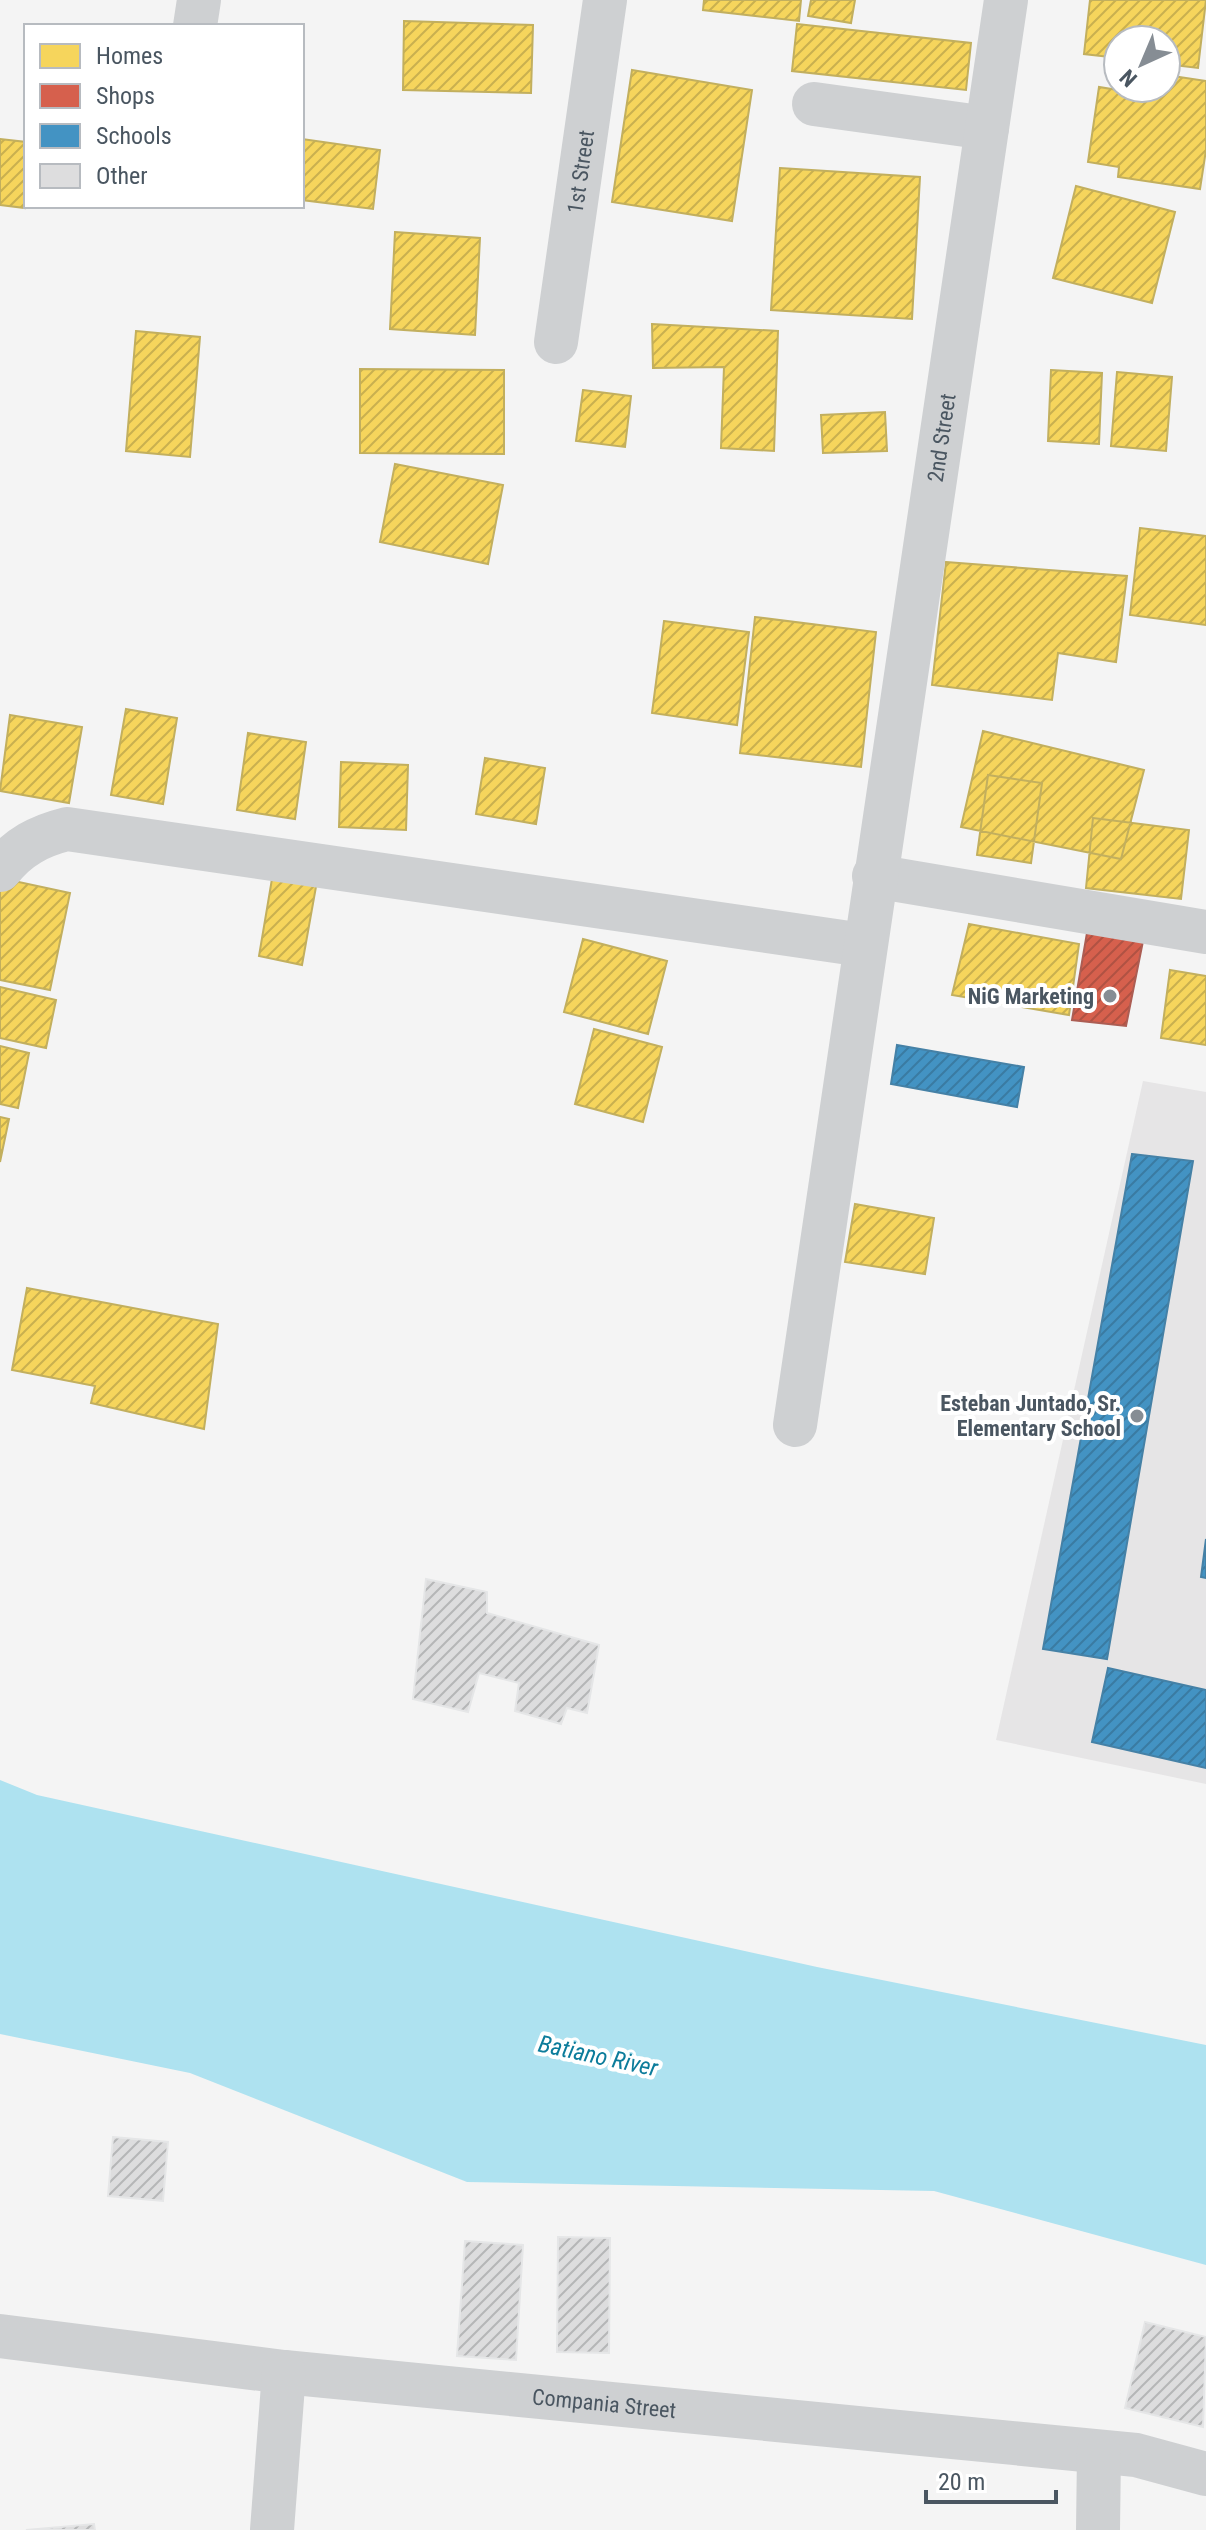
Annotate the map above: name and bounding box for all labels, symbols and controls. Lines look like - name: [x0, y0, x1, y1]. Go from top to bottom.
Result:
- legend: [24, 24, 304, 208]
- north arrow: [1102, 24, 1182, 104]
- text: Homes: [96, 42, 163, 70]
- text: N: [1115, 64, 1142, 92]
- text: Shops: [96, 82, 155, 110]
- text: Schools: [96, 122, 172, 150]
- street label: 1st Street: [562, 128, 599, 215]
- text: Other: [96, 162, 148, 190]
- street label: 2nd Street: [922, 392, 960, 484]
- place label: NiG Marketing: [968, 984, 1094, 1009]
- marker: NiG Marketing: [1101, 987, 1119, 1005]
- place label: Esteban Juntado, Sr. Elementary School: [940, 1391, 1121, 1441]
- marker: Esteban Juntado, Sr. Elementary School: [1128, 1407, 1146, 1425]
- water label: Batiano River: [536, 2030, 661, 2082]
- street label: Compania Street: [531, 2384, 677, 2423]
- scale bar: [926, 2454, 1056, 2504]
- text: 20 m: [938, 2468, 985, 2496]

